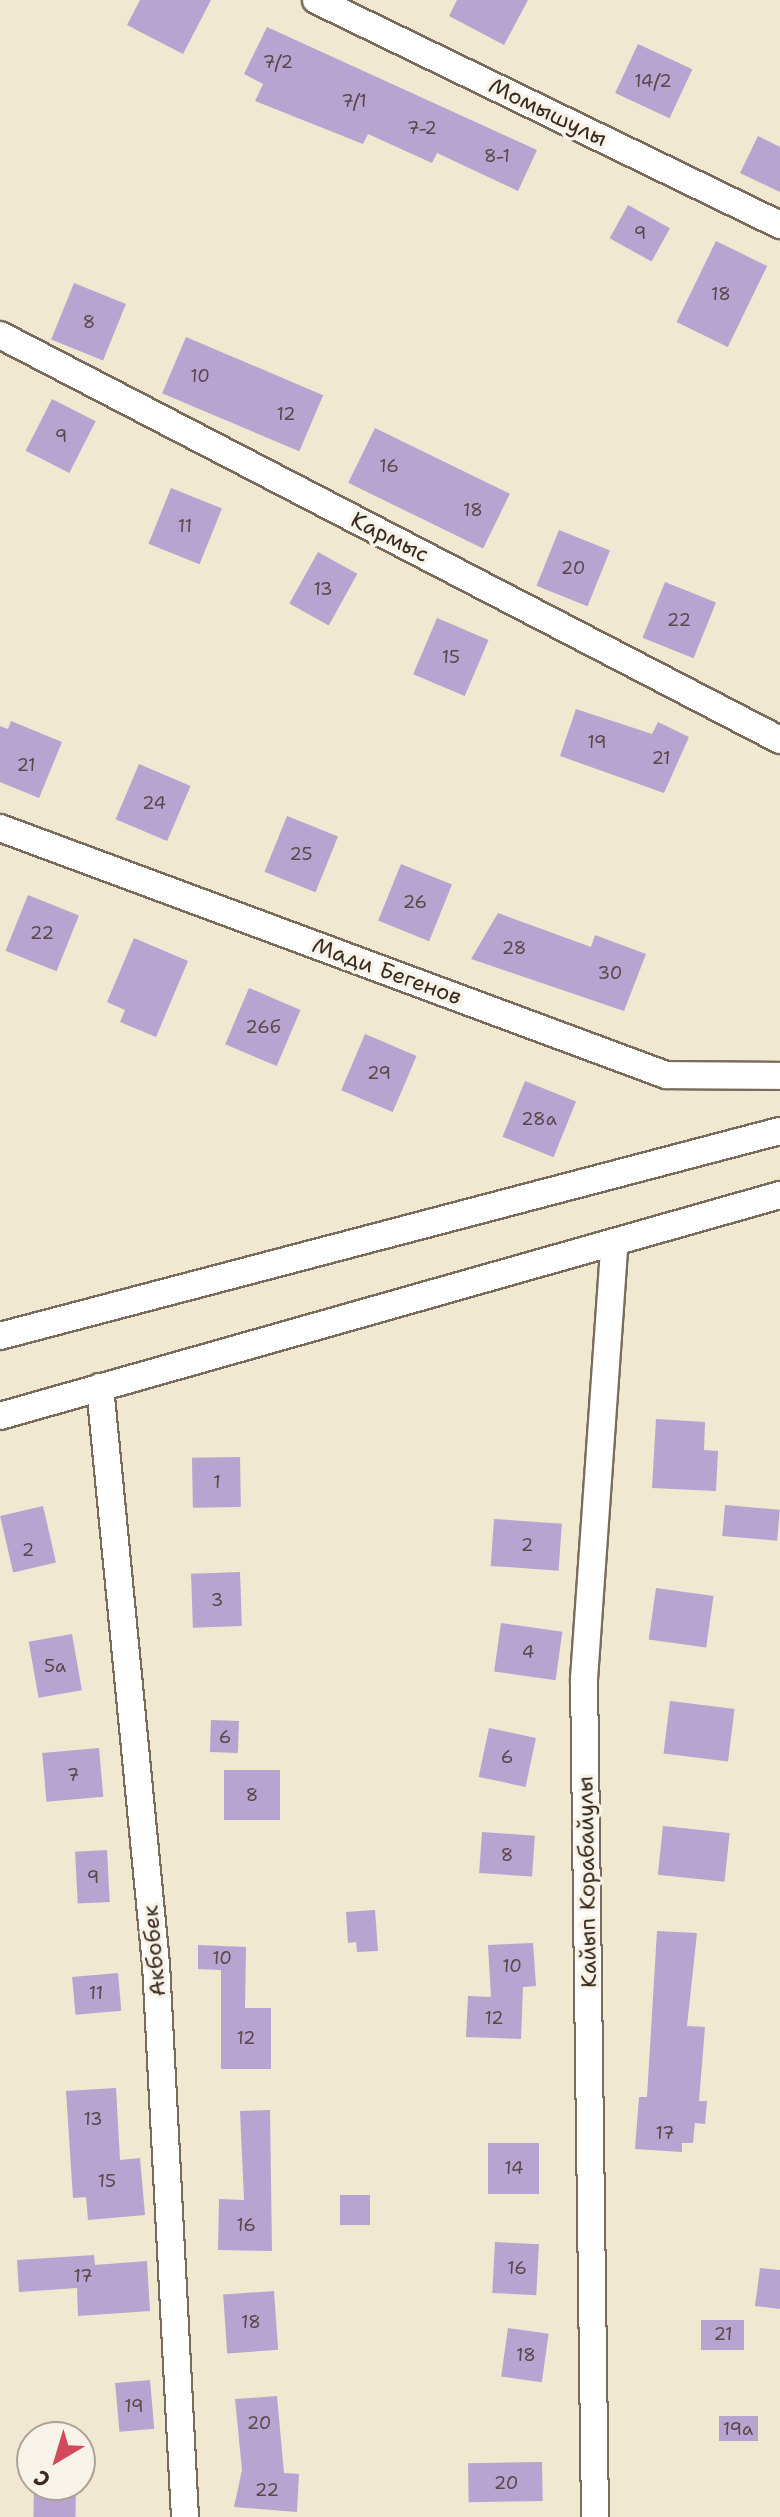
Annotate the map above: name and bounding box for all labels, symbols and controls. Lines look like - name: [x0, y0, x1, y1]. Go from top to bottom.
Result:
- house number: 7/2: [263, 51, 293, 73]
- house number: 14/2: [634, 70, 672, 92]
- street label: Момышулы: [485, 72, 611, 152]
- house number: 7/1: [341, 90, 367, 112]
- house number: 7-2: [407, 117, 437, 139]
- house number: 8-1: [484, 145, 510, 167]
- house number: 9: [634, 222, 646, 244]
- house number: 18: [711, 283, 731, 305]
- house number: 8: [83, 311, 95, 333]
- house number: 10: [190, 365, 210, 387]
- house number: 12: [276, 403, 296, 425]
- house number: 9: [55, 425, 67, 447]
- house number: 16: [379, 455, 399, 477]
- house number: 18: [463, 499, 483, 521]
- street label: Кармыс: [347, 506, 433, 568]
- house number: 11: [178, 515, 192, 537]
- house number: 20: [561, 557, 585, 579]
- house number: 13: [313, 578, 333, 600]
- house number: 22: [667, 609, 691, 631]
- house number: 15: [442, 646, 460, 668]
- house number: 19: [587, 731, 607, 753]
- house number: 21: [651, 747, 671, 769]
- house number: 21: [16, 754, 36, 776]
- house number: 24: [142, 792, 166, 814]
- house number: 25: [289, 843, 313, 865]
- house number: 26: [403, 891, 427, 913]
- house number: 22: [30, 922, 54, 944]
- street label: Мади Бегенов: [309, 932, 465, 1010]
- house number: 28: [502, 937, 526, 959]
- house number: 30: [598, 962, 622, 984]
- house number: 26б: [245, 1016, 281, 1038]
- house number: 29: [367, 1062, 391, 1084]
- house number: 28а: [521, 1108, 557, 1130]
- house number: 1: [213, 1471, 221, 1493]
- house number: 2: [521, 1534, 533, 1556]
- house number: 2: [22, 1539, 34, 1561]
- house number: 3: [211, 1589, 223, 1611]
- house number: 4: [522, 1641, 534, 1663]
- house number: 5а: [44, 1655, 66, 1677]
- house number: 6: [219, 1726, 231, 1748]
- house number: 6: [501, 1746, 513, 1768]
- house number: 7: [67, 1764, 79, 1786]
- street label: Кайып Корабайулы: [572, 1776, 602, 1988]
- house number: 8: [246, 1784, 258, 1806]
- house number: 8: [501, 1844, 513, 1866]
- house number: 9: [87, 1866, 99, 1888]
- street label: Акбобек: [137, 1904, 171, 1998]
- house number: 10: [212, 1947, 232, 1969]
- house number: 10: [502, 1955, 522, 1977]
- house number: 11: [89, 1982, 103, 2004]
- house number: 12: [484, 2007, 504, 2029]
- house number: 12: [236, 2027, 256, 2049]
- house number: 13: [83, 2108, 103, 2130]
- house number: 17: [655, 2122, 675, 2144]
- house number: 14: [504, 2157, 524, 2179]
- house number: 15: [98, 2170, 116, 2192]
- house number: 16: [236, 2214, 256, 2236]
- house number: 16: [507, 2257, 527, 2279]
- house number: 17: [73, 2265, 93, 2287]
- house number: 18: [241, 2311, 261, 2333]
- house number: 21: [713, 2323, 733, 2345]
- house number: 18: [516, 2344, 536, 2366]
- house number: 19: [124, 2395, 144, 2417]
- house number: 20: [247, 2412, 271, 2434]
- house number: 19а: [723, 2418, 753, 2440]
- north arrow: [16, 2421, 96, 2501]
- text: С: [28, 2463, 56, 2494]
- house number: 20: [494, 2472, 518, 2494]
- house number: 22: [255, 2479, 279, 2501]

